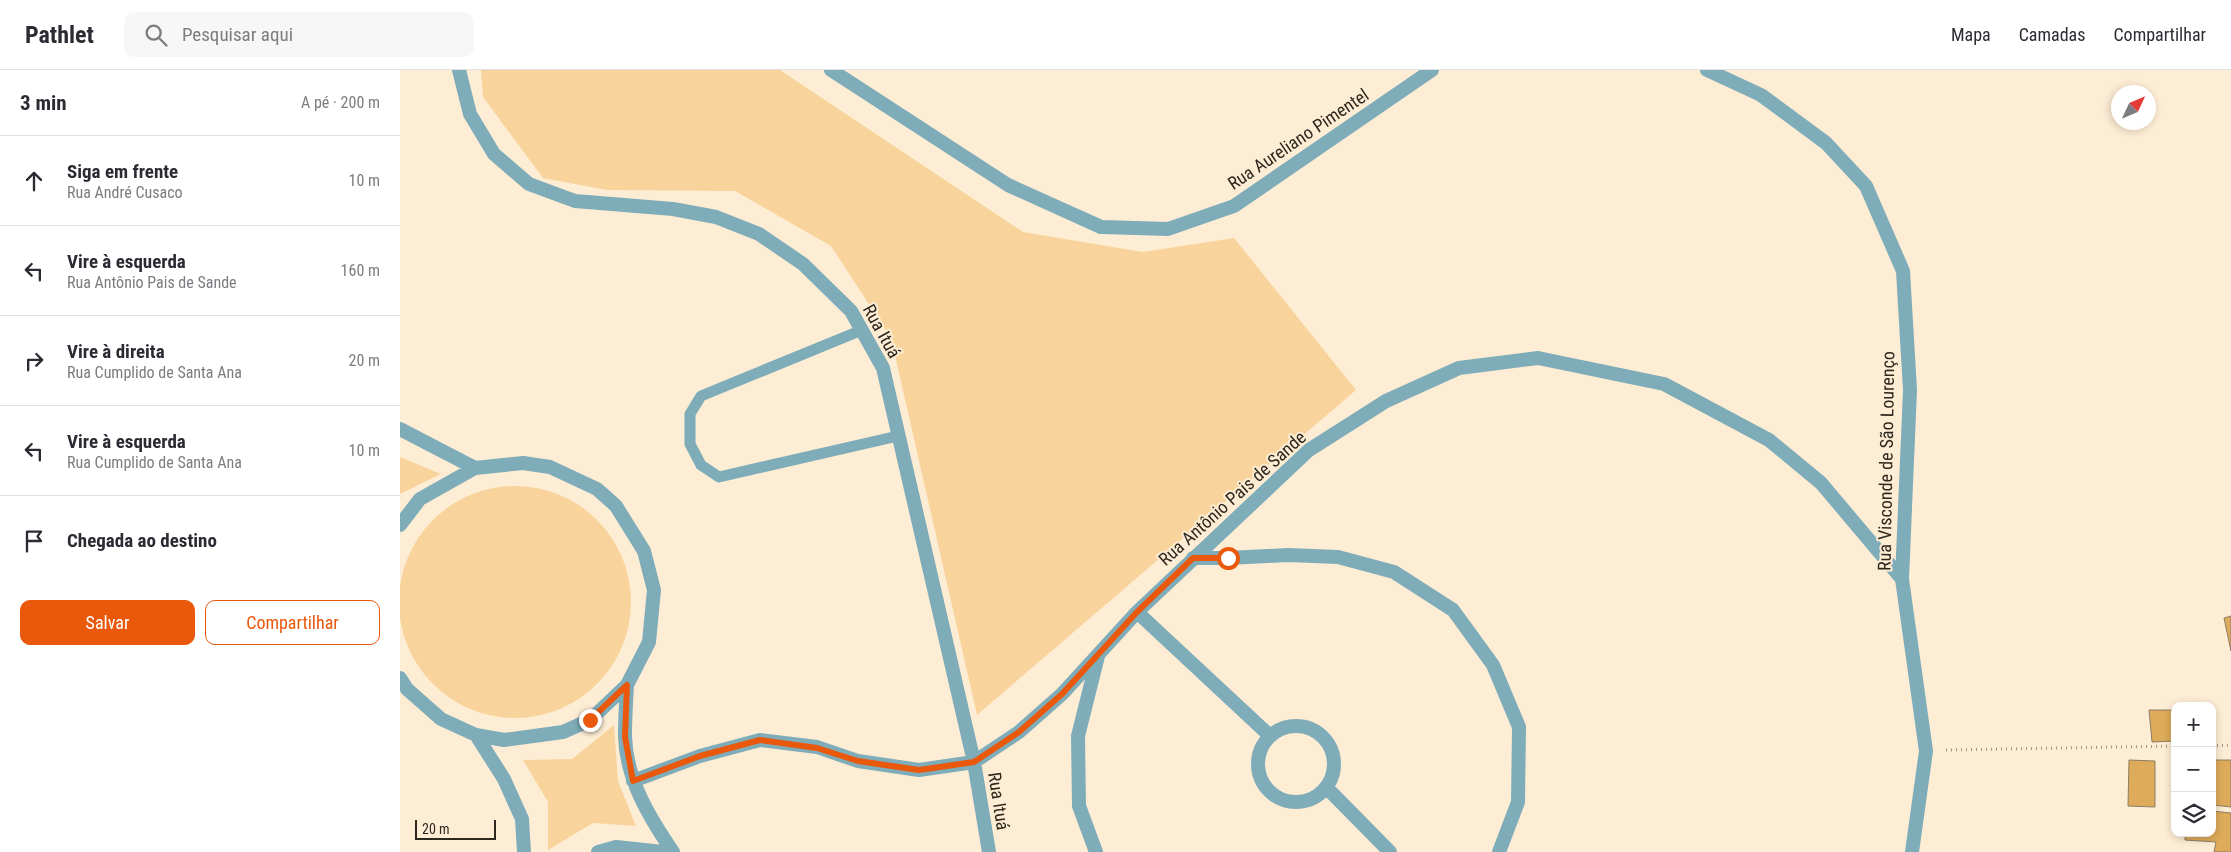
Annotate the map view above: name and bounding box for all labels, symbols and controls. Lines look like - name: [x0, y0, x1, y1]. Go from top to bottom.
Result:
- search box: [124, 12, 474, 57]
- text: Pathlet: [25, 21, 94, 49]
- icon: search: [142, 21, 170, 49]
- text: Pesquisar aqui: [182, 23, 293, 46]
- text: Mapa: [1951, 24, 1991, 45]
- text: Camadas: [2019, 24, 2085, 45]
- text: Compartilhar: [2113, 24, 2206, 45]
- street label: Rua Aureliano Pimentel: [1224, 84, 1372, 194]
- north arrow: [2111, 85, 2156, 130]
- text: 3 min: [20, 91, 67, 115]
- text: A pé · 200 m: [301, 93, 380, 112]
- text: Siga em frente: [67, 160, 178, 183]
- icon: ahead: [20, 167, 48, 195]
- text: 10 m: [348, 171, 380, 190]
- text: Rua André Cusaco: [67, 183, 183, 202]
- text: Vire à esquerda: [67, 250, 186, 273]
- icon: left: [20, 257, 48, 285]
- text: 160 m: [341, 261, 380, 280]
- text: Rua Antônio Pais de Sande: [67, 273, 237, 292]
- street label: Rua Ituá: [859, 300, 905, 362]
- text: Vire à direita: [67, 340, 165, 363]
- icon: right: [20, 347, 48, 375]
- text: 20 m: [348, 351, 380, 370]
- street label: Rua Visconde de São Lourenço: [1874, 351, 1898, 571]
- text: Rua Cumplido de Santa Ana: [67, 363, 242, 382]
- street label: Rua Antônio Pais de Sande: [1154, 426, 1310, 570]
- text: Vire à esquerda: [67, 430, 186, 453]
- icon: left: [20, 437, 48, 465]
- text: 10 m: [348, 441, 380, 460]
- text: Rua Cumplido de Santa Ana: [67, 453, 242, 472]
- icon: arrive: [20, 527, 48, 555]
- text: Chegada ao destino: [67, 529, 217, 552]
- route start: [1217, 547, 1240, 570]
- button: Salvar: [20, 600, 195, 645]
- button: Compartilhar: [205, 600, 380, 645]
- map controls: [2171, 702, 2216, 837]
- button: +: [2171, 702, 2216, 747]
- route end: [579, 709, 602, 732]
- button: −: [2171, 747, 2216, 792]
- street label: Rua Ituá: [984, 771, 1014, 831]
- button: layers: [2171, 792, 2216, 837]
- scale bar: [415, 817, 496, 840]
- text: 20 m: [422, 821, 450, 837]

